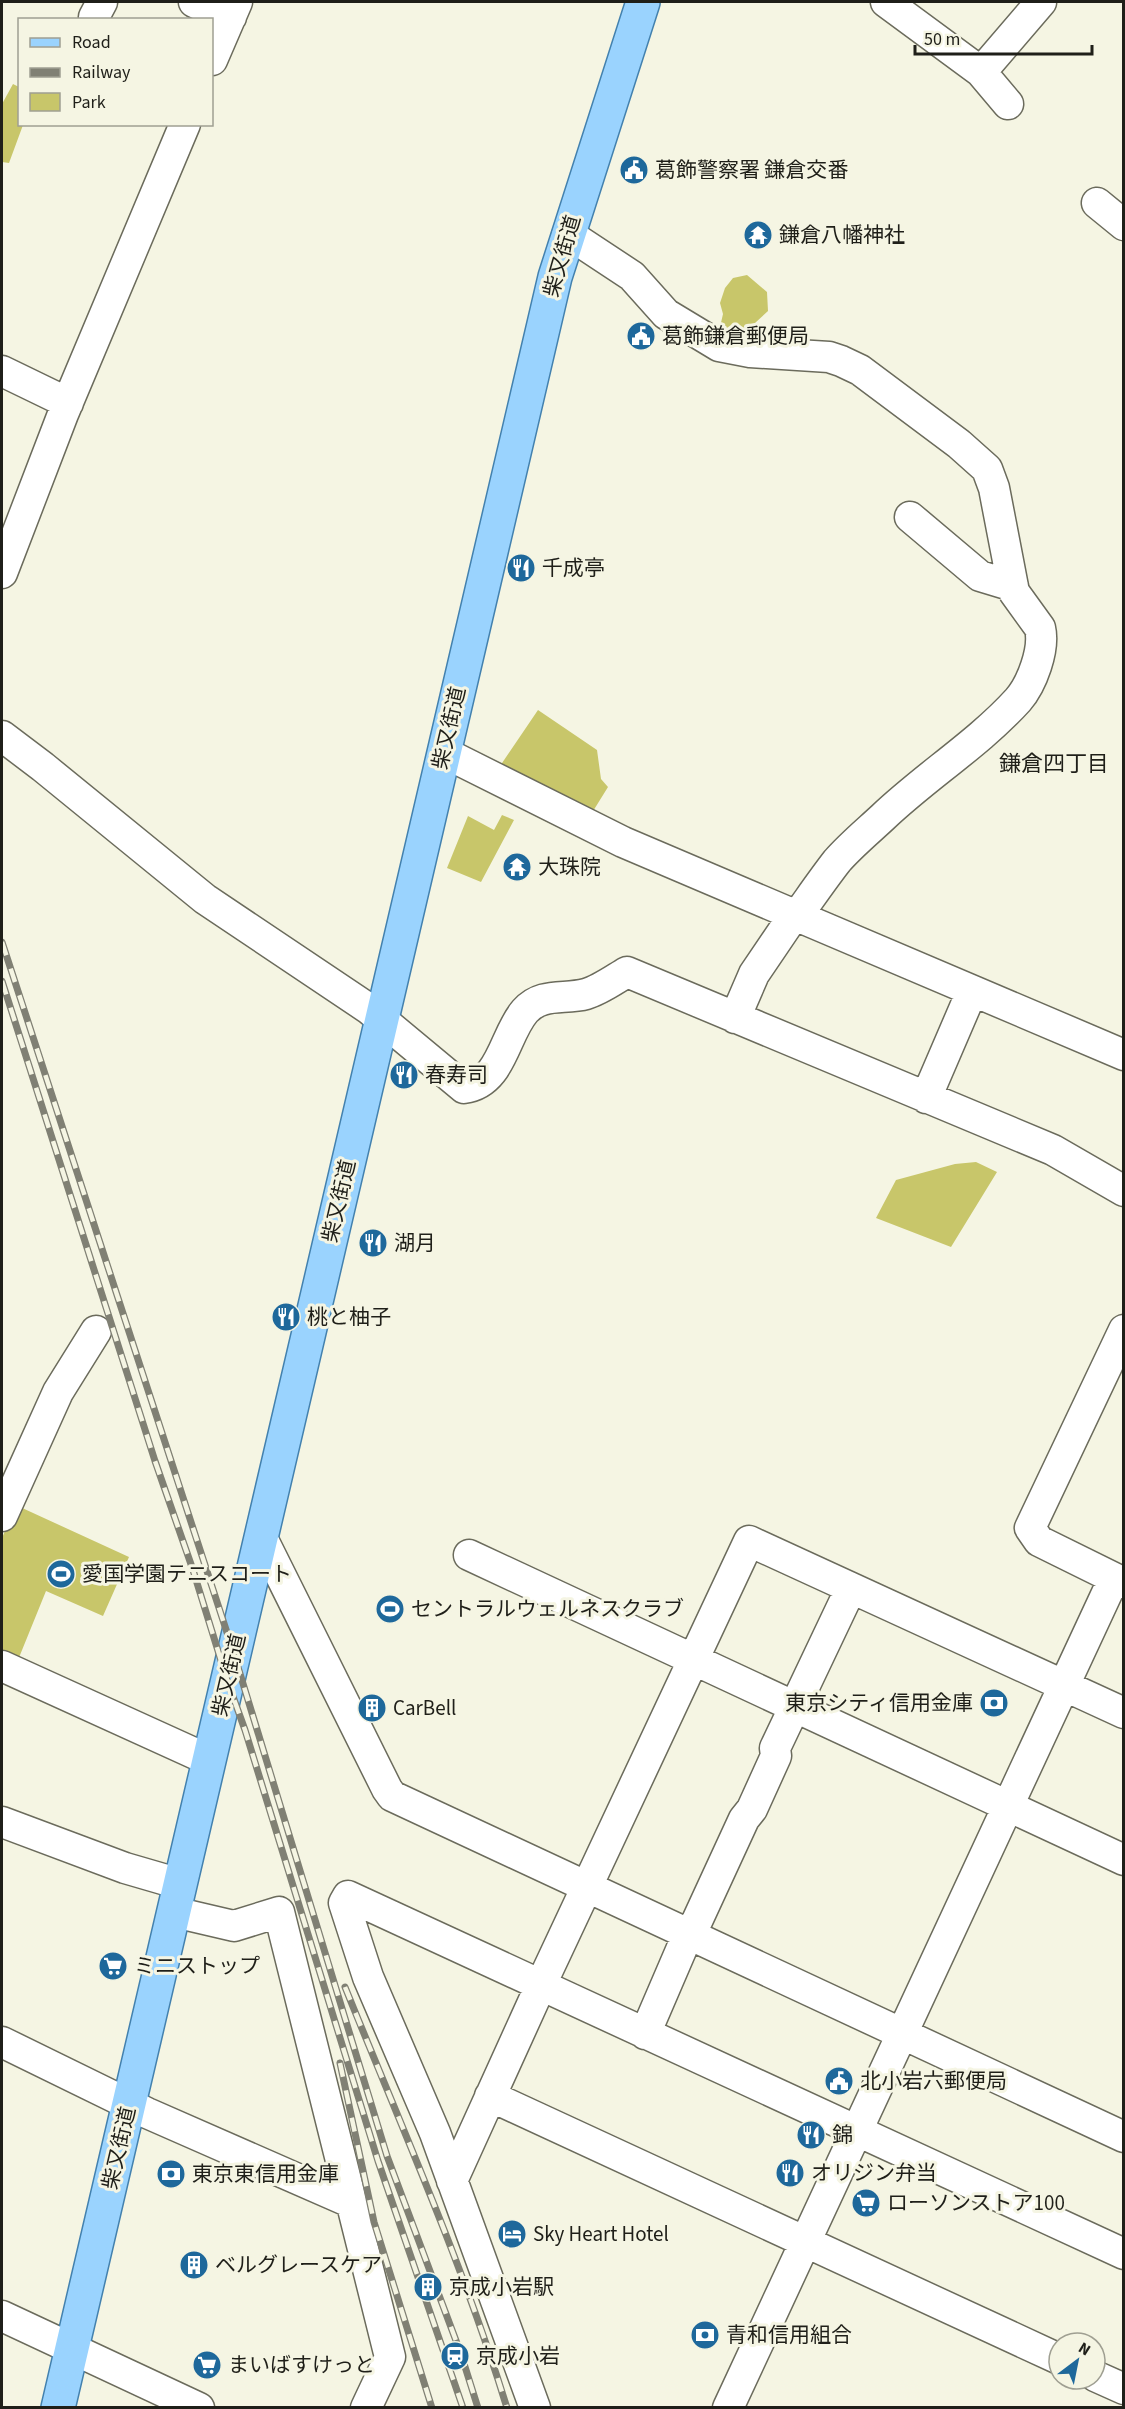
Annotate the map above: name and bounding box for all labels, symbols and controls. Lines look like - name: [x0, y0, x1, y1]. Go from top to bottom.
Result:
- legend: [18, 18, 213, 126]
- scale bar: [915, 18, 1092, 56]
- text: 50 m: [924, 27, 960, 52]
- text: Road: [72, 30, 111, 55]
- text: Railway: [72, 60, 131, 85]
- text: Park: [72, 90, 106, 115]
- public building icon: 葛飾警察署 鎌倉交番: [618, 154, 650, 186]
- place label: 葛飾警察署 鎌倉交番: [655, 155, 848, 185]
- street label: 柴又街道: [536, 211, 588, 301]
- temple icon: 鎌倉八幡神社: [742, 219, 774, 251]
- place label: 鎌倉八幡神社: [779, 220, 905, 250]
- public building icon: 葛飾鎌倉郵便局: [625, 320, 657, 352]
- place label: 葛飾鎌倉郵便局: [662, 321, 809, 351]
- restaurant icon: 千成亭: [505, 552, 537, 584]
- place label: 千成亭: [542, 553, 605, 583]
- street label: 柴又街道: [425, 684, 473, 772]
- district label: 鎌倉四丁目: [999, 748, 1109, 780]
- temple icon: 大珠院: [501, 851, 533, 883]
- place label: 大珠院: [538, 852, 601, 882]
- restaurant icon: 春寿司: [388, 1059, 420, 1091]
- place label: 春寿司: [425, 1060, 488, 1090]
- street label: 柴又街道: [315, 1157, 363, 1245]
- restaurant icon: 湖月: [357, 1227, 389, 1259]
- place label: 湖月: [394, 1228, 436, 1258]
- restaurant icon: 桃と柚子: [270, 1301, 302, 1333]
- place label: 桃と柚子: [307, 1302, 391, 1332]
- sports icon: 愛国学園テニスコート: [45, 1558, 77, 1590]
- place label: 愛国学園テニスコート: [82, 1559, 292, 1589]
- sports icon: セントラルウェルネスクラブ: [374, 1593, 406, 1625]
- place label: セントラルウェルネスクラブ: [411, 1594, 684, 1624]
- street label: 柴又街道: [205, 1631, 253, 1719]
- bank icon: 東京シティ信用金庫: [978, 1687, 1010, 1719]
- place label: 東京シティ信用金庫: [785, 1688, 973, 1718]
- building icon: CarBell: [356, 1692, 388, 1724]
- place label: CarBell: [393, 1693, 456, 1723]
- supermarket icon: ミニストップ: [97, 1950, 129, 1982]
- place label: ミニストップ: [134, 1951, 260, 1981]
- public building icon: 北小岩六郵便局: [823, 2065, 855, 2097]
- place label: 北小岩六郵便局: [860, 2066, 1007, 2096]
- street label: 柴又街道: [95, 2104, 143, 2192]
- restaurant icon: 錦: [795, 2119, 827, 2151]
- place label: 錦: [832, 2120, 853, 2150]
- restaurant icon: オリジン弁当: [774, 2157, 806, 2189]
- bank icon: 東京東信用金庫: [155, 2158, 187, 2190]
- place label: オリジン弁当: [811, 2158, 937, 2188]
- place label: 東京東信用金庫: [192, 2159, 339, 2189]
- supermarket icon: ローソンストア100: [850, 2187, 882, 2219]
- place label: ローソンストア100: [887, 2188, 1065, 2218]
- hotel icon: Sky Heart Hotel: [496, 2218, 528, 2250]
- place label: Sky Heart Hotel: [533, 2219, 669, 2249]
- building icon: ベルグレースケア: [178, 2249, 210, 2281]
- place label: ベルグレースケア: [215, 2250, 382, 2280]
- building icon: 京成小岩駅: [412, 2271, 444, 2303]
- place label: 京成小岩駅: [449, 2272, 554, 2302]
- bank icon: 青和信用組合: [689, 2319, 721, 2351]
- place label: 青和信用組合: [726, 2320, 852, 2350]
- north arrow: [1047, 2331, 1107, 2391]
- text: N: [1074, 2337, 1095, 2361]
- station icon: 京成小岩: [439, 2340, 471, 2372]
- place label: 京成小岩: [476, 2341, 560, 2371]
- supermarket icon: まいばすけっと: [191, 2349, 223, 2381]
- place label: まいばすけっと: [228, 2350, 375, 2380]

